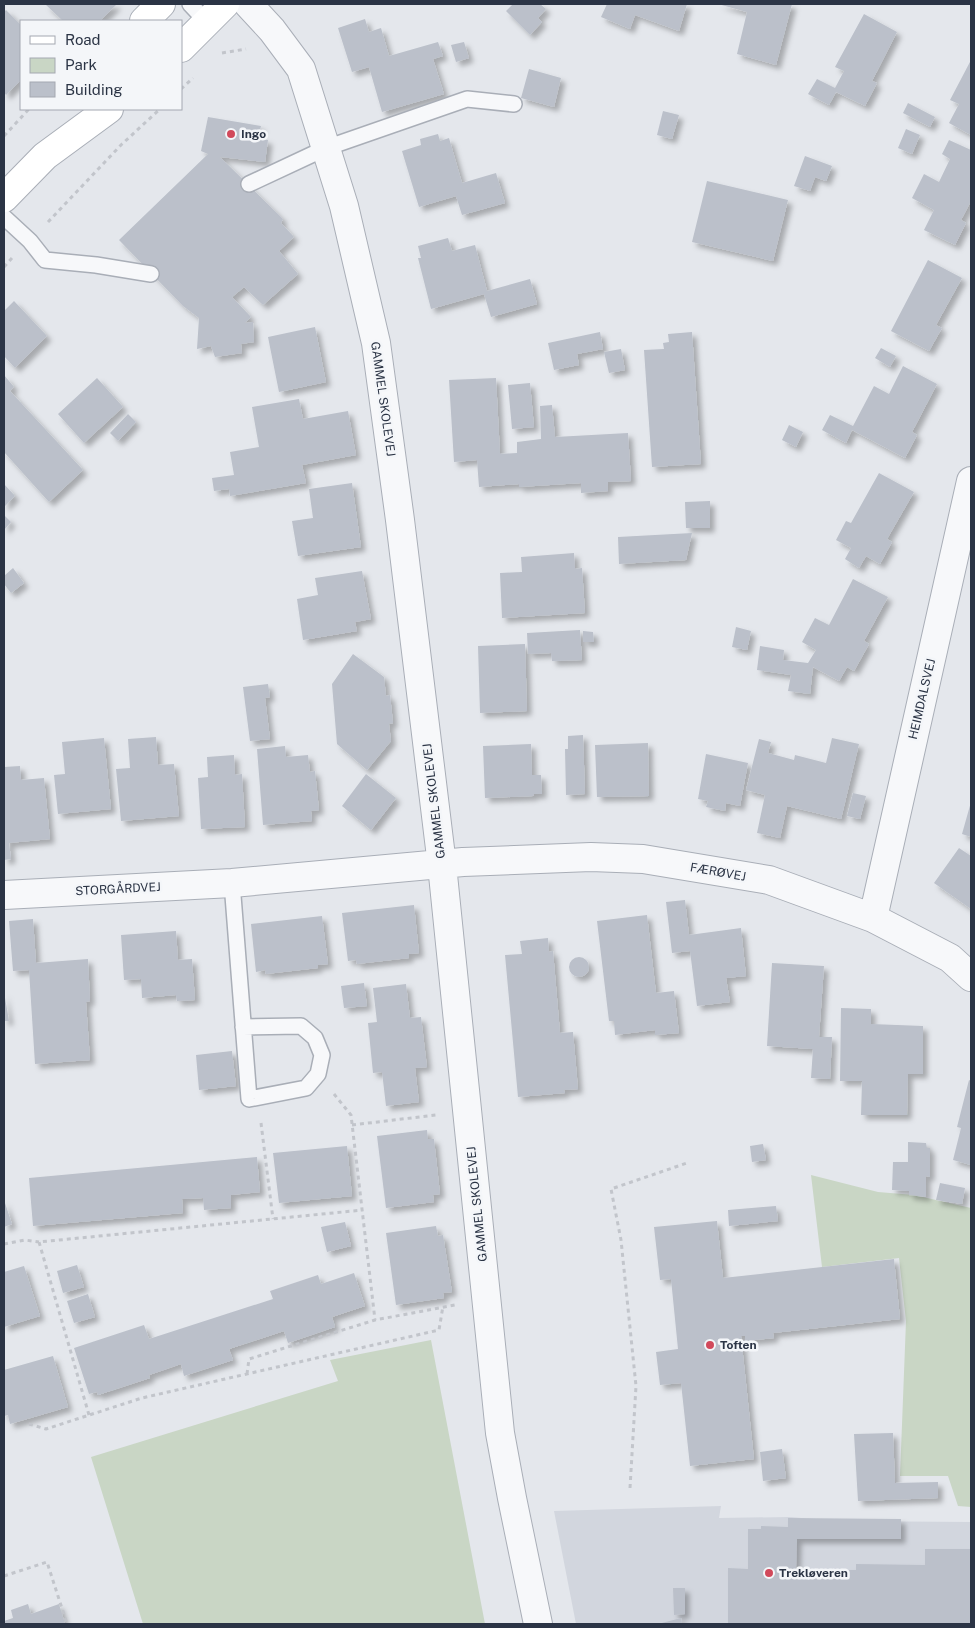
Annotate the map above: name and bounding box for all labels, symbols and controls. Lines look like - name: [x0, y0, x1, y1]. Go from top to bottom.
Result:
- legend: [20, 20, 182, 110]
- text: Road: [65, 31, 101, 48]
- text: Park: [65, 56, 97, 73]
- text: Building: [65, 81, 123, 98]
- place label: Ingo: [241, 127, 266, 141]
- marker: Ingo: [225, 128, 237, 140]
- street label: GAMMEL SKOLEVEJ: [368, 341, 398, 457]
- street label: HEIMDALSVEJ: [906, 657, 938, 741]
- street label: GAMMEL SKOLEVEJ: [420, 743, 448, 859]
- street label: FÆRØVEJ: [689, 860, 747, 884]
- street label: STORGÅRDVEJ: [75, 880, 161, 898]
- street label: GAMMEL SKOLEVEJ: [464, 1146, 490, 1262]
- place label: Toften: [720, 1338, 757, 1352]
- marker: Toften: [704, 1339, 716, 1351]
- place label: Trekløveren: [779, 1566, 848, 1580]
- marker: Trekløveren: [763, 1567, 775, 1579]

